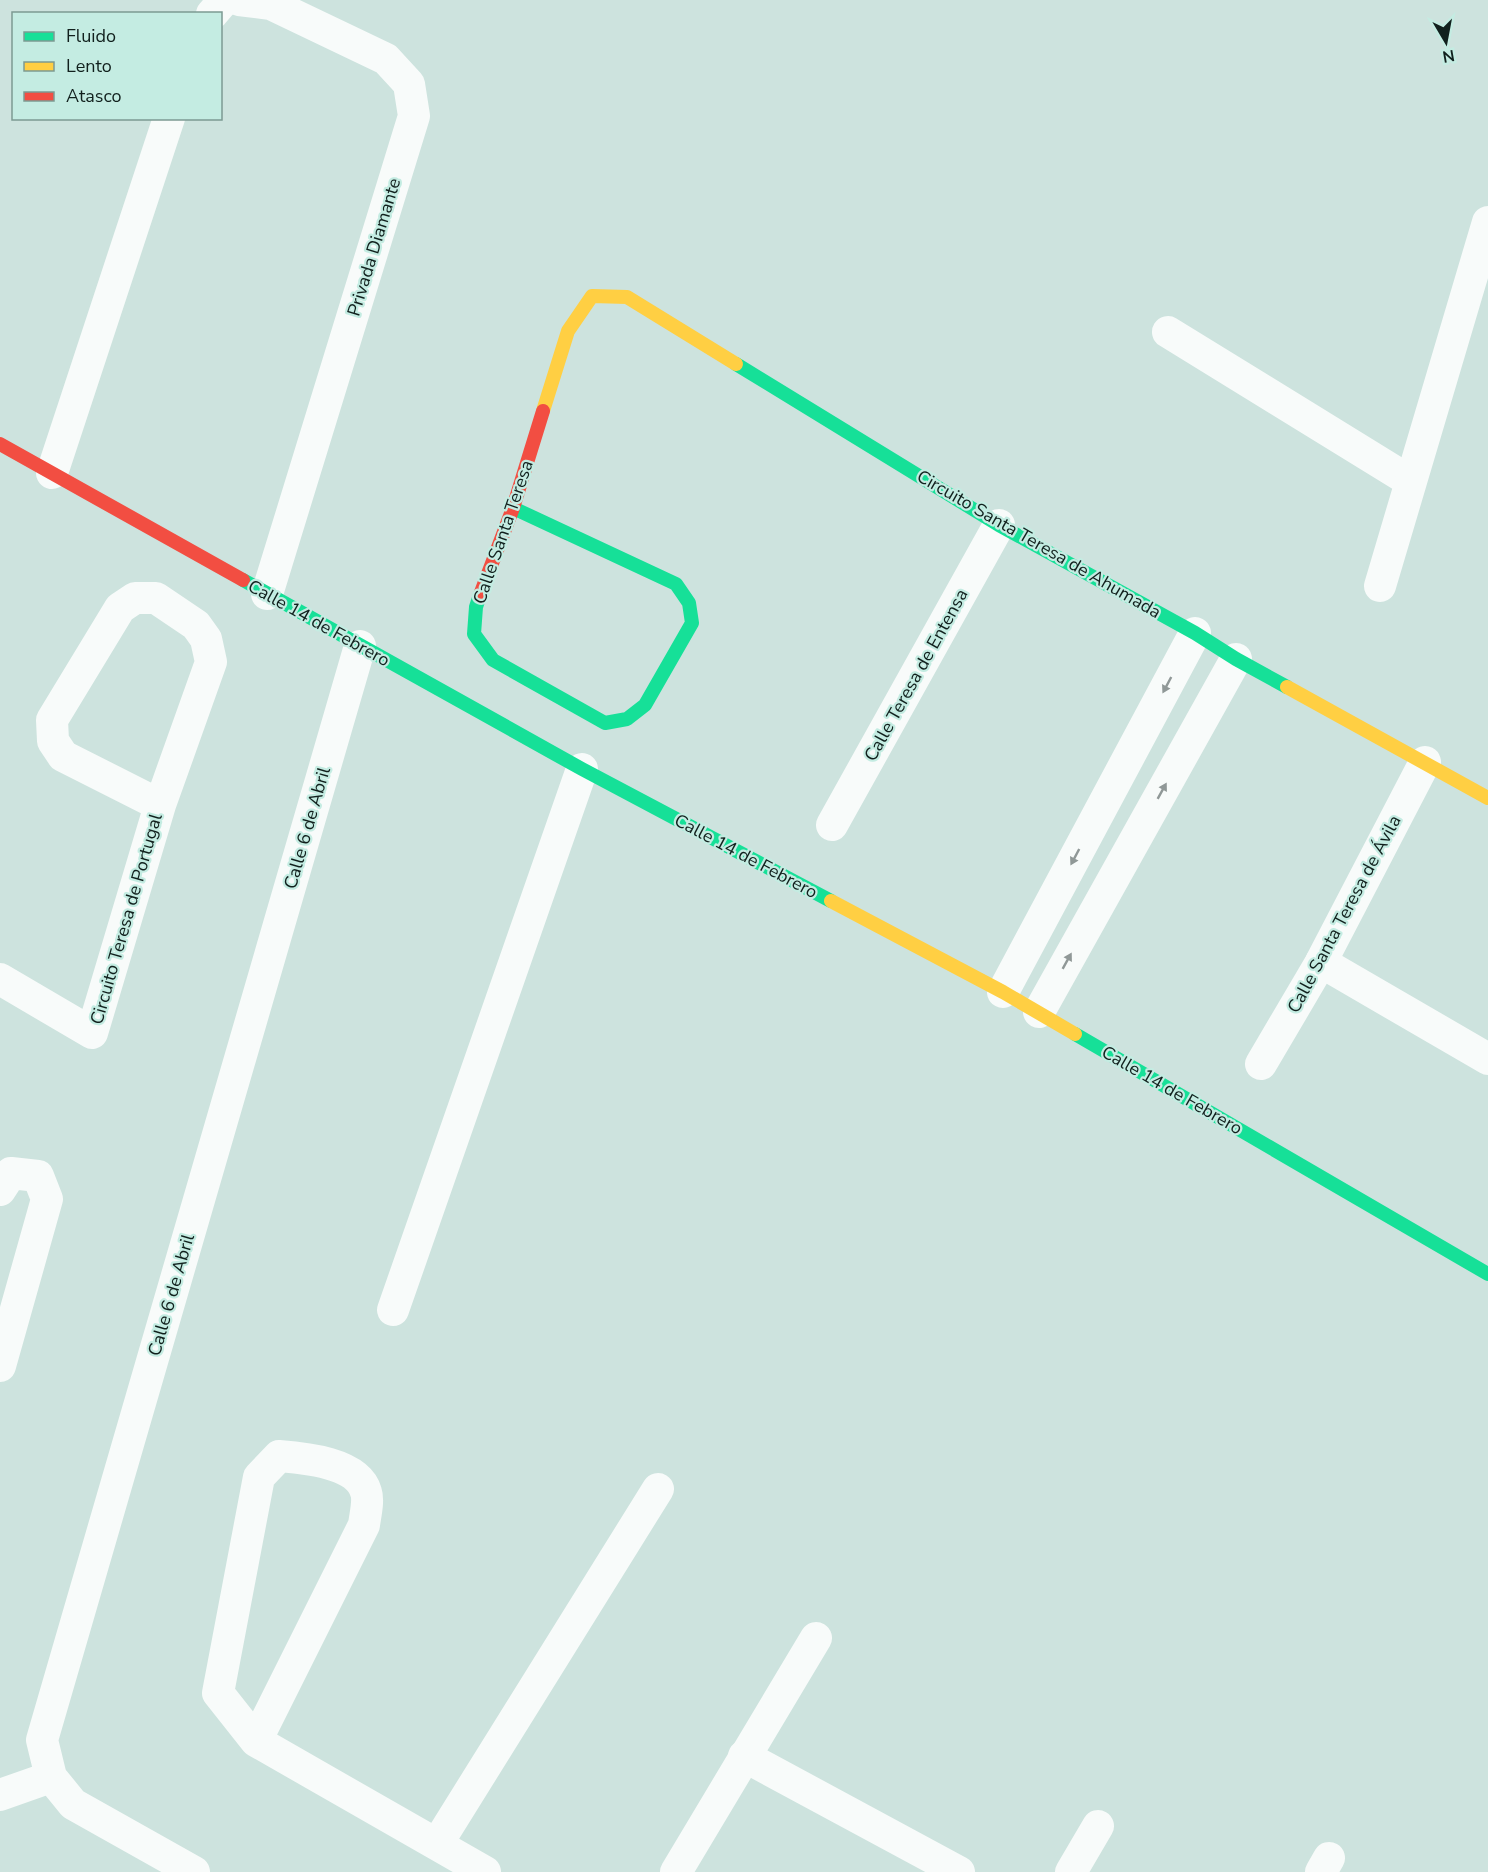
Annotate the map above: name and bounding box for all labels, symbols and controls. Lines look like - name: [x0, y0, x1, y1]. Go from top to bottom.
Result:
- legend: [12, 12, 222, 120]
- north arrow: [1416, 12, 1476, 72]
- text: Fluido: [66, 24, 116, 48]
- text: N: [1441, 44, 1456, 68]
- text: Lento: [66, 54, 112, 78]
- text: Atasco: [66, 84, 122, 108]
- street label: Privada Diamante: [342, 175, 406, 319]
- street label: Calle Santa Teresa: [467, 457, 539, 607]
- street label: Circuito Santa Teresa de Ahumada: [913, 464, 1165, 624]
- street label: Calle 14 de Febrero: [244, 574, 394, 672]
- street label: Calle Teresa de Entensa: [859, 585, 973, 765]
- one-way arrow: [1162, 677, 1172, 694]
- street label: Calle 6 de Abril: [278, 764, 336, 892]
- one-way arrow: [1157, 783, 1168, 799]
- street label: Calle 14 de Febrero: [670, 808, 822, 904]
- street label: Circuito Teresa de Portugal: [84, 810, 168, 1027]
- street label: Calle Santa Teresa de Ávila: [1282, 811, 1406, 1017]
- one-way arrow: [1070, 849, 1080, 866]
- one-way arrow: [1062, 952, 1072, 969]
- street label: Calle 14 de Febrero: [1097, 1040, 1247, 1140]
- street label: Calle 6 de Abril: [142, 1231, 200, 1359]

